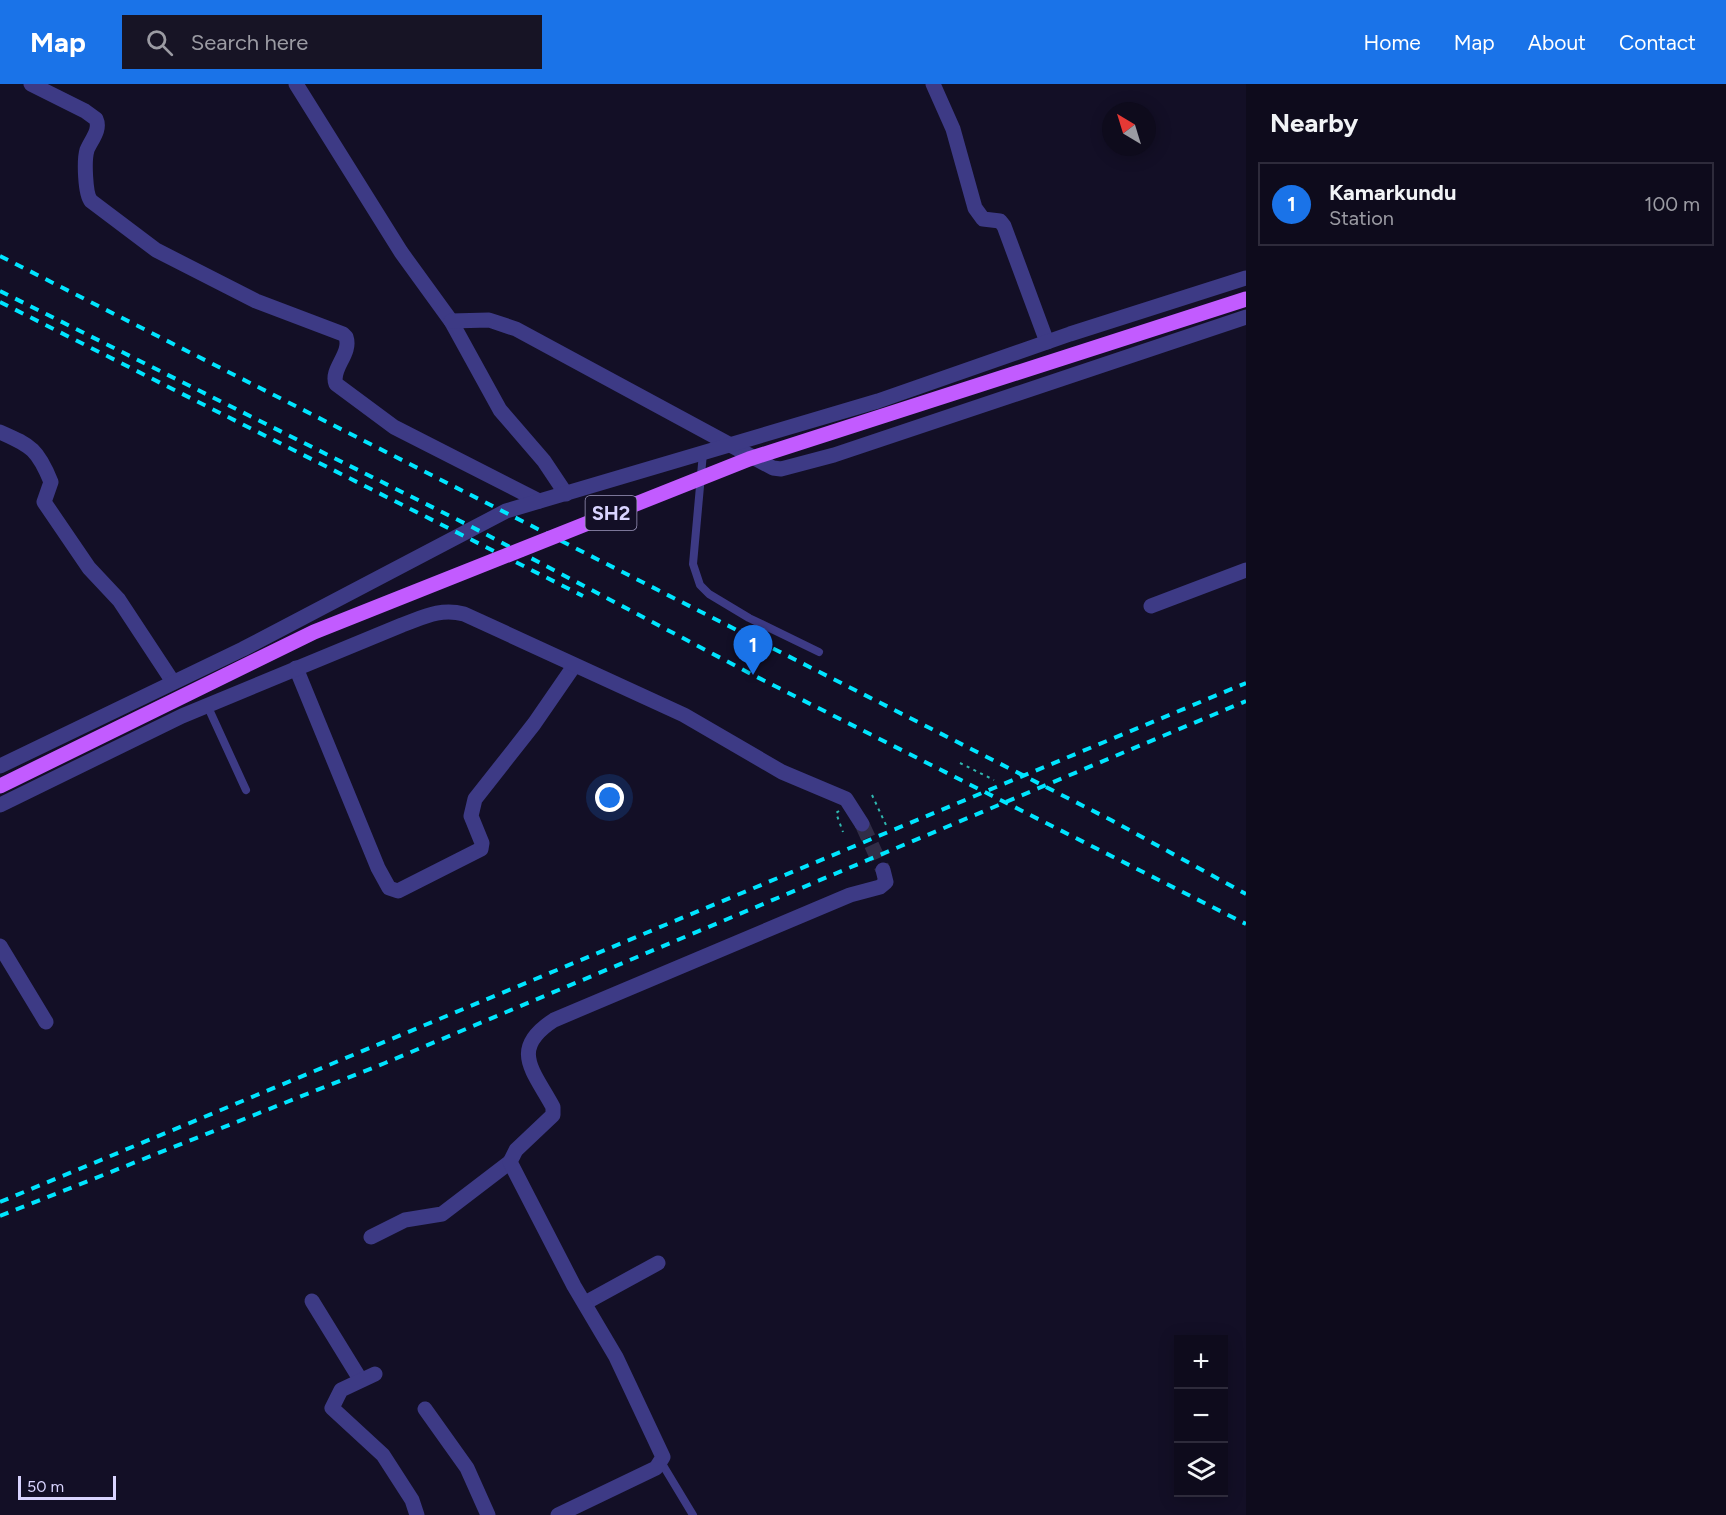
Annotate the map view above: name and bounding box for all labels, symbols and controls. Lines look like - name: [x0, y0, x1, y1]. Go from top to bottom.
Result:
- search box: [122, 15, 542, 69]
- text: Map: [30, 25, 86, 59]
- icon: search: [143, 26, 176, 59]
- text: Search here: [191, 29, 308, 56]
- text: Home: [1364, 30, 1421, 55]
- text: Map: [1454, 30, 1495, 55]
- text: About: [1528, 30, 1586, 55]
- text: Contact: [1619, 30, 1696, 55]
- north arrow: [1102, 102, 1156, 156]
- text: Nearby: [1270, 107, 1358, 139]
- text: Kamarkundu: [1329, 179, 1456, 206]
- text: 1: [1287, 192, 1296, 216]
- text: 100 m: [1644, 192, 1700, 216]
- text: Station: [1329, 206, 1394, 230]
- road number: SH2: [586, 496, 636, 530]
- pin: 1: [734, 626, 772, 675]
- your location: [595, 783, 624, 812]
- map controls: [1174, 1335, 1228, 1497]
- button: +: [1174, 1335, 1228, 1389]
- button: −: [1174, 1389, 1228, 1443]
- button: layers: [1174, 1443, 1228, 1497]
- scale bar: [18, 1473, 116, 1500]
- text: 50 m: [27, 1477, 64, 1496]

